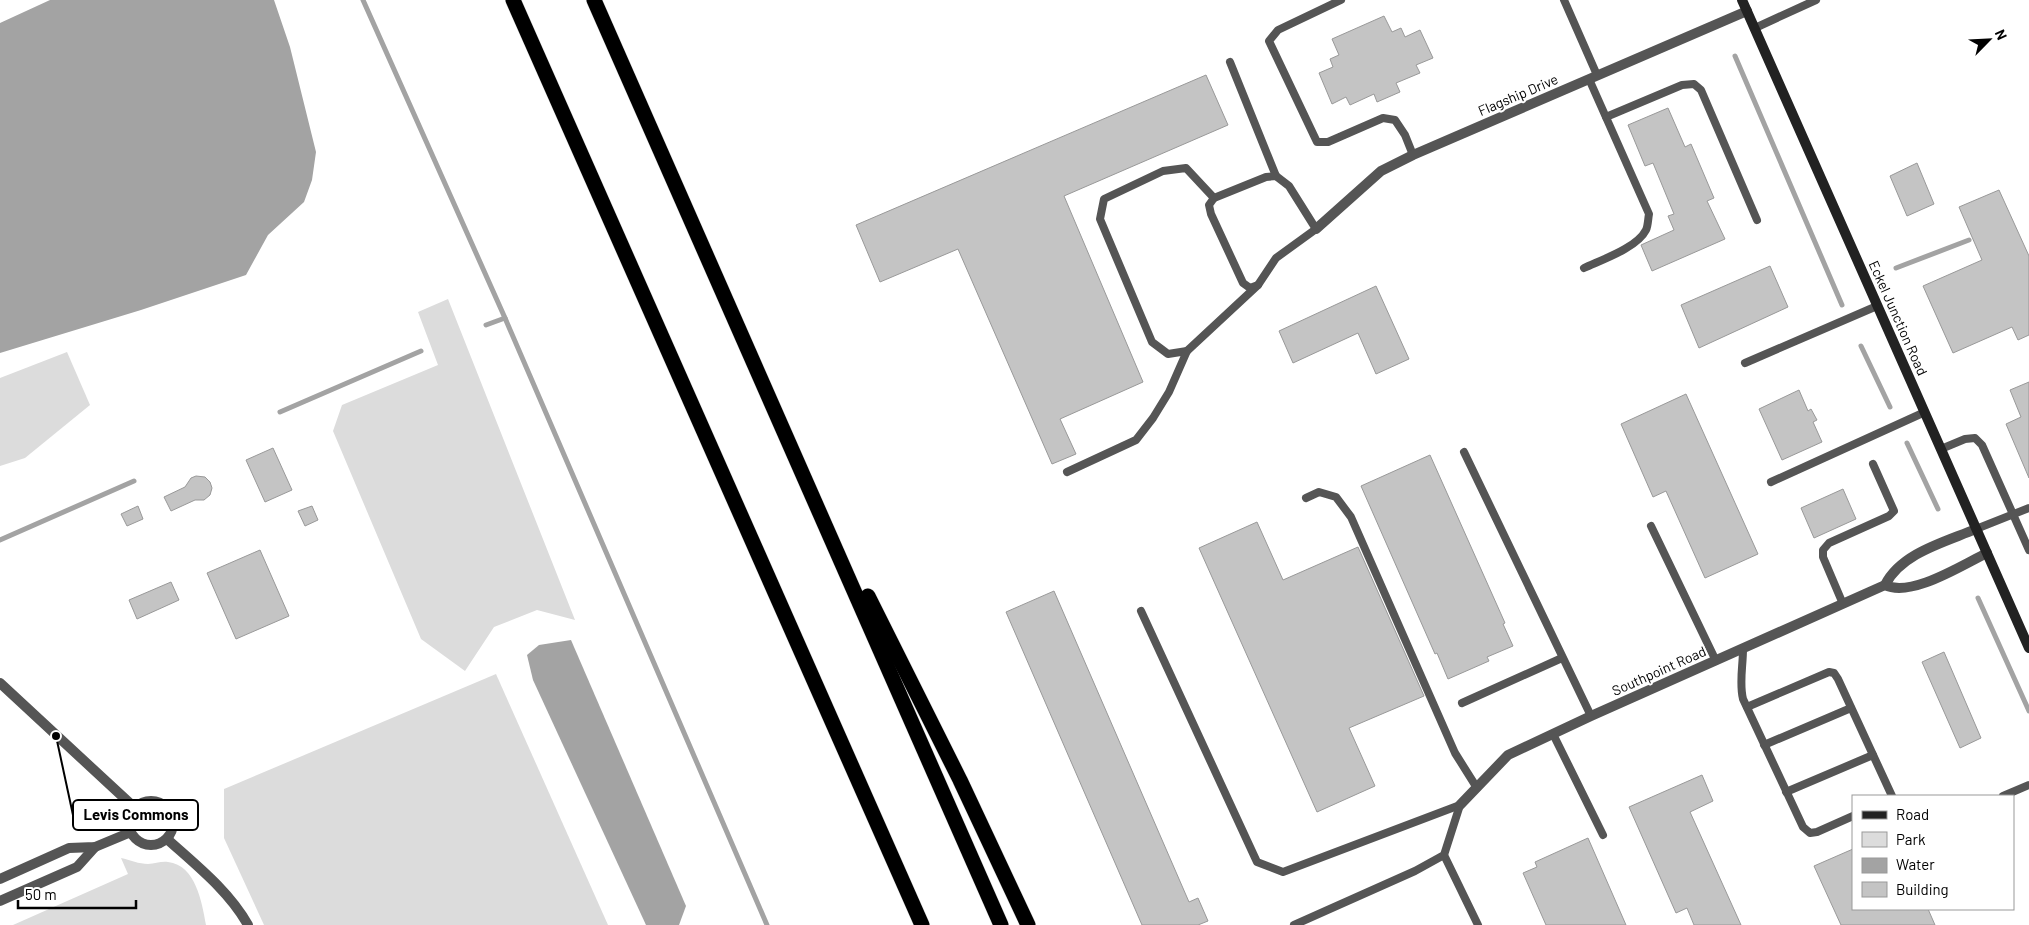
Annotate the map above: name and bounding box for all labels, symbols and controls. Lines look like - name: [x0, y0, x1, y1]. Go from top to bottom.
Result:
- north arrow: [1964, 15, 2014, 65]
- text: N: [1992, 27, 2011, 42]
- street label: Flagship Drive: [1475, 70, 1560, 119]
- street label: Eckel Junction Road: [1865, 258, 1931, 378]
- street label: Southpoint Road: [1609, 642, 1708, 699]
- legend: [1852, 795, 2014, 910]
- callout: Levis Commons: [73, 800, 198, 830]
- text: Levis Commons: [83, 805, 189, 823]
- text: Road: [1896, 805, 1929, 823]
- text: Park: [1896, 830, 1926, 848]
- text: Water: [1896, 855, 1935, 873]
- scale bar: [18, 878, 135, 910]
- text: Building: [1896, 880, 1949, 898]
- text: 50 m: [25, 885, 57, 903]

